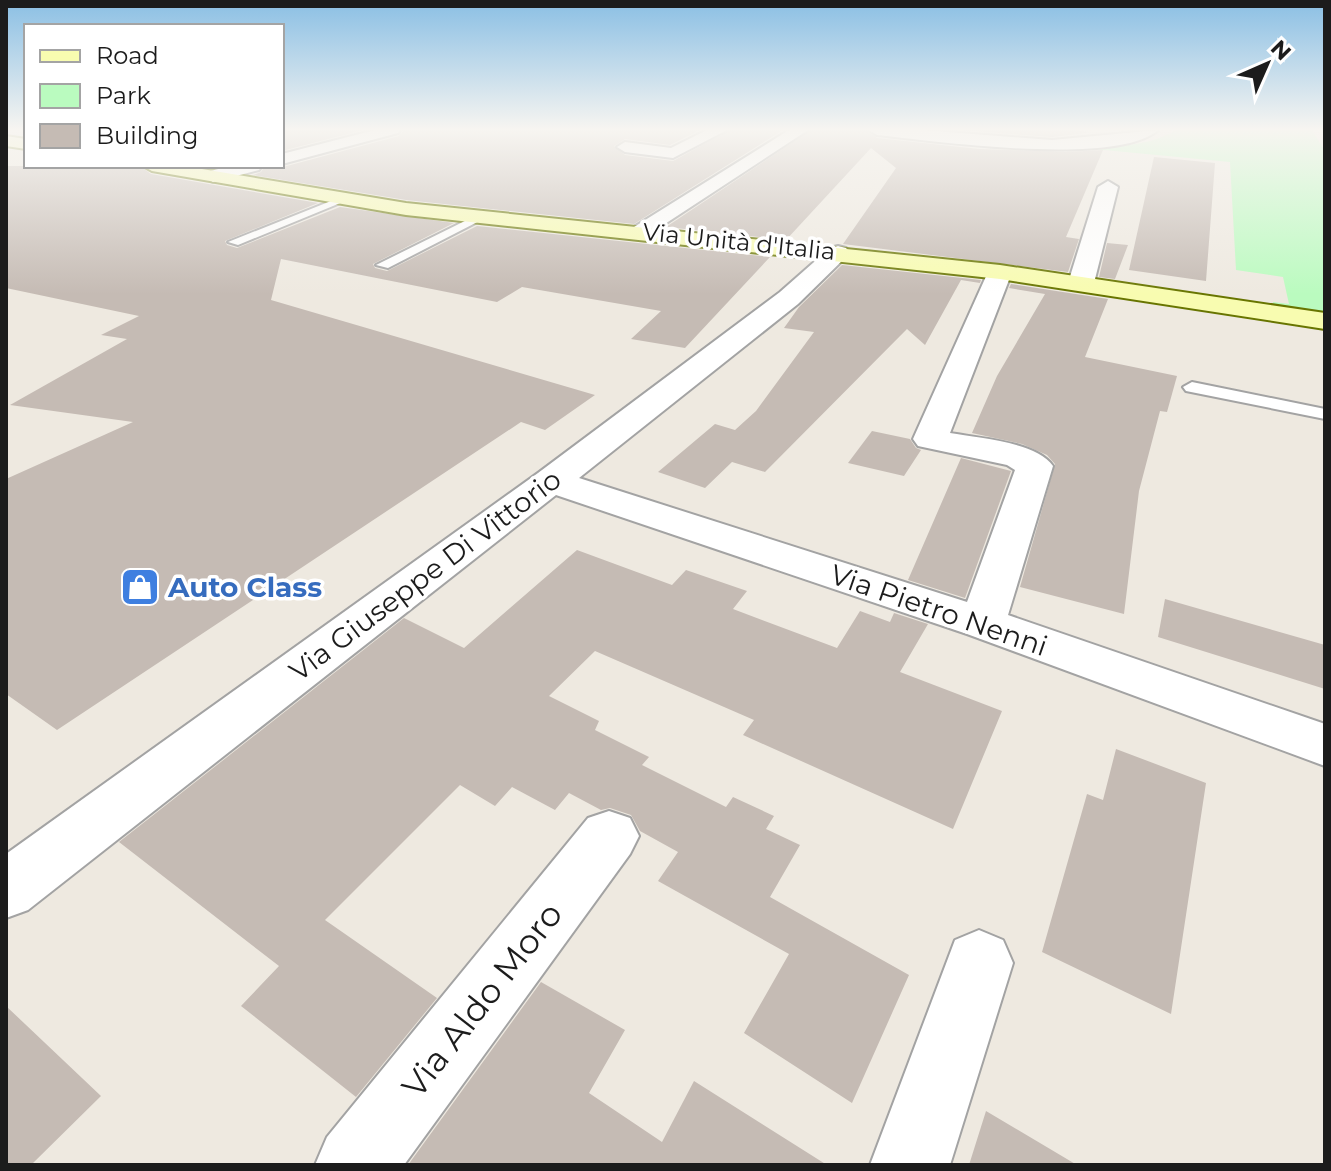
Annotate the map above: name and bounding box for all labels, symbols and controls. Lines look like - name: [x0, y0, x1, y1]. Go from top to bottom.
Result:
- legend: [24, 24, 284, 168]
- north arrow: [1227, 24, 1307, 104]
- text: N: [1265, 34, 1297, 66]
- text: Road: [96, 41, 159, 70]
- text: Park: [96, 81, 151, 110]
- text: Building: [96, 121, 199, 150]
- street label: Via Unità d'Italia: [641, 217, 837, 266]
- street label: Via Giuseppe Di Vittorio: [283, 462, 567, 688]
- street label: Via Pietro Nenni: [826, 557, 1052, 663]
- shop icon: Auto Class: [119, 566, 161, 608]
- place label: Auto Class: [167, 570, 322, 604]
- street label: Via Aldo Moro: [393, 894, 571, 1106]

